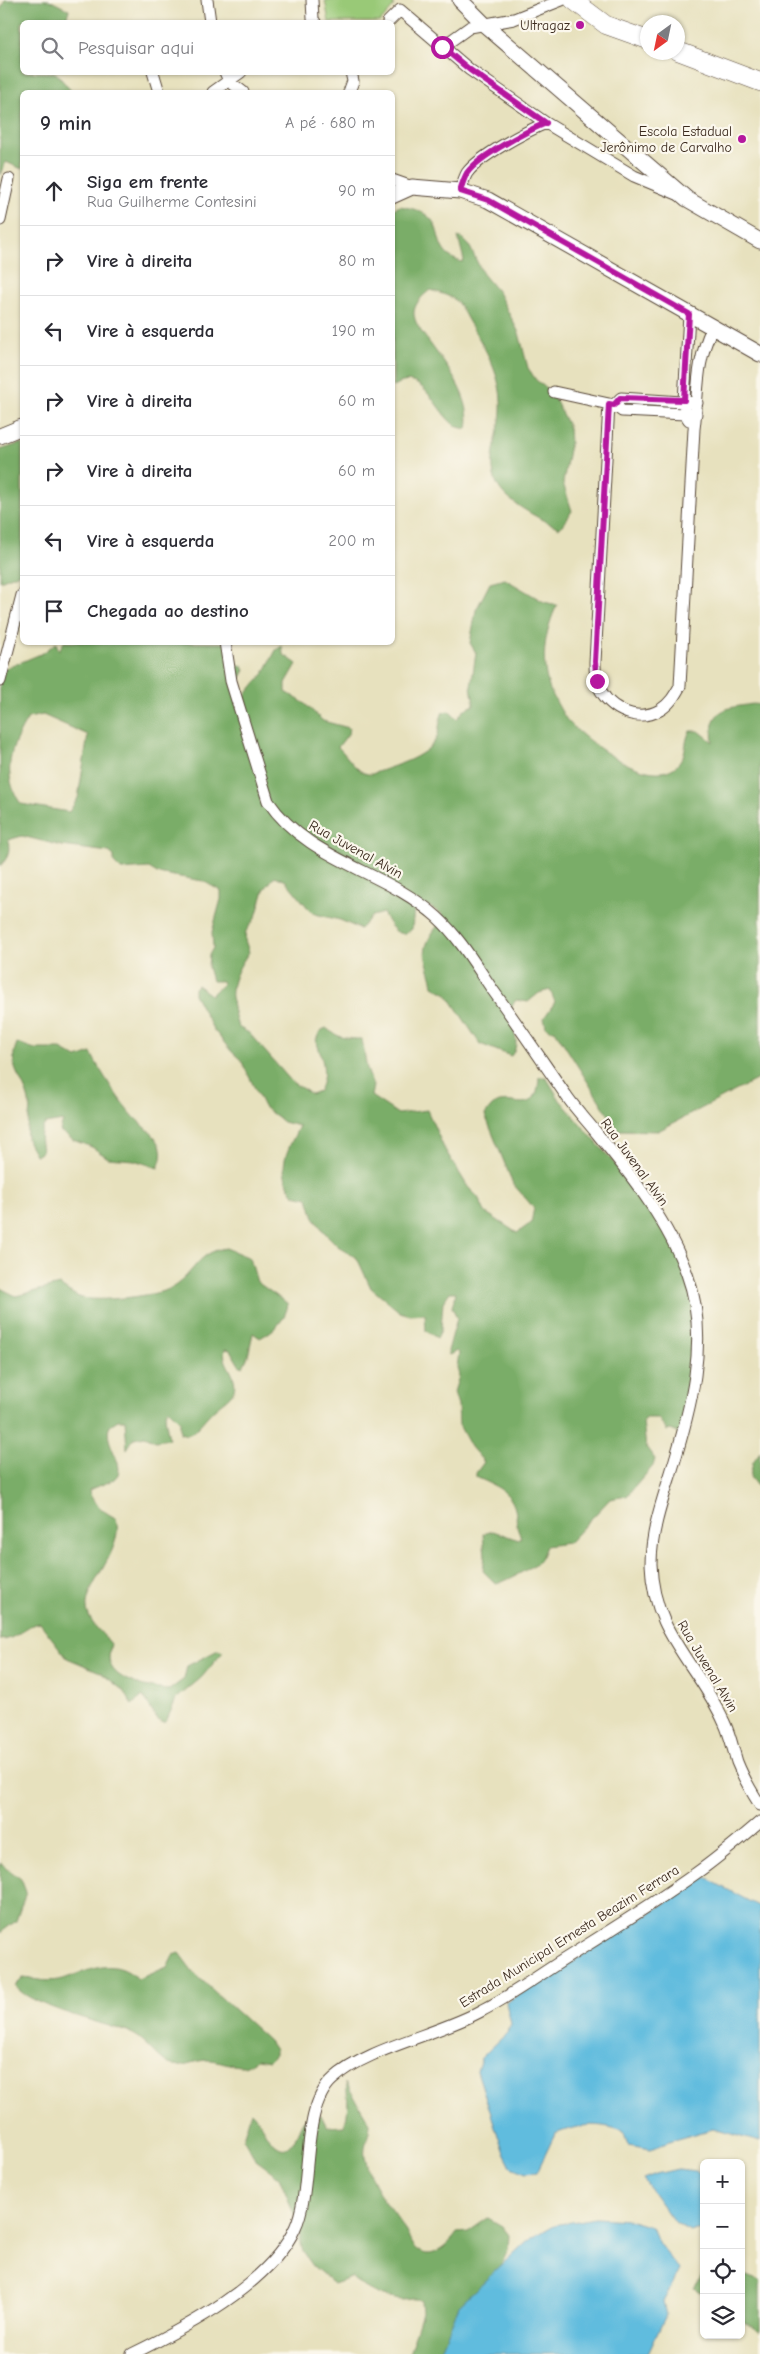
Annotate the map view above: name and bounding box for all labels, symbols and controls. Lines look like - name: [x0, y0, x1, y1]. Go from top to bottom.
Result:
- north arrow: [640, 15, 685, 60]
- place label: Ultragaz: [520, 17, 570, 34]
- marker: Ultragaz: [574, 19, 586, 31]
- search box: [20, 20, 395, 75]
- icon: search: [38, 34, 66, 62]
- route start: [431, 36, 454, 59]
- text: Pesquisar aqui: [78, 37, 194, 59]
- text: 9 min: [40, 111, 92, 135]
- text: A pé · 680 m: [285, 114, 375, 132]
- place label: Escola Estadual Jerônimo de Carvalho: [600, 123, 732, 156]
- marker: Escola Estadual Jerônimo de Carvalho: [736, 133, 748, 145]
- text: Siga em frente: [87, 171, 208, 193]
- icon: ahead: [40, 177, 68, 205]
- text: 90 m: [338, 182, 375, 200]
- text: Rua Guilherme Contesini: [87, 193, 257, 211]
- icon: right: [40, 247, 68, 275]
- text: Vire à direita: [87, 250, 192, 272]
- text: 80 m: [338, 252, 375, 270]
- icon: left: [40, 317, 68, 345]
- text: Vire à esquerda: [87, 320, 214, 342]
- text: 190 m: [332, 322, 375, 340]
- icon: right: [40, 387, 68, 415]
- text: Vire à direita: [87, 390, 192, 412]
- text: 60 m: [338, 392, 375, 410]
- icon: right: [40, 457, 68, 485]
- text: Vire à direita: [87, 460, 192, 482]
- text: 60 m: [338, 462, 375, 480]
- icon: left: [40, 527, 68, 555]
- text: Vire à esquerda: [87, 530, 214, 552]
- text: 200 m: [329, 532, 375, 550]
- icon: arrive: [40, 597, 68, 625]
- text: Chegada ao destino: [87, 600, 249, 622]
- route end: [586, 670, 609, 693]
- street label: Rua Juvenal Alvin: [306, 817, 405, 882]
- street label: Rua Juvenal Alvin: [597, 1115, 672, 1209]
- street label: Rua Juvenal Alvin: [673, 1617, 742, 1715]
- street label: Estrada Municipal Ernesta Beazim Ferrara: [456, 1861, 682, 2011]
- map controls: [700, 2159, 745, 2339]
- button: +: [700, 2159, 745, 2204]
- button: −: [700, 2204, 745, 2249]
- button: locate: [700, 2249, 745, 2294]
- button: layers: [700, 2294, 745, 2339]

